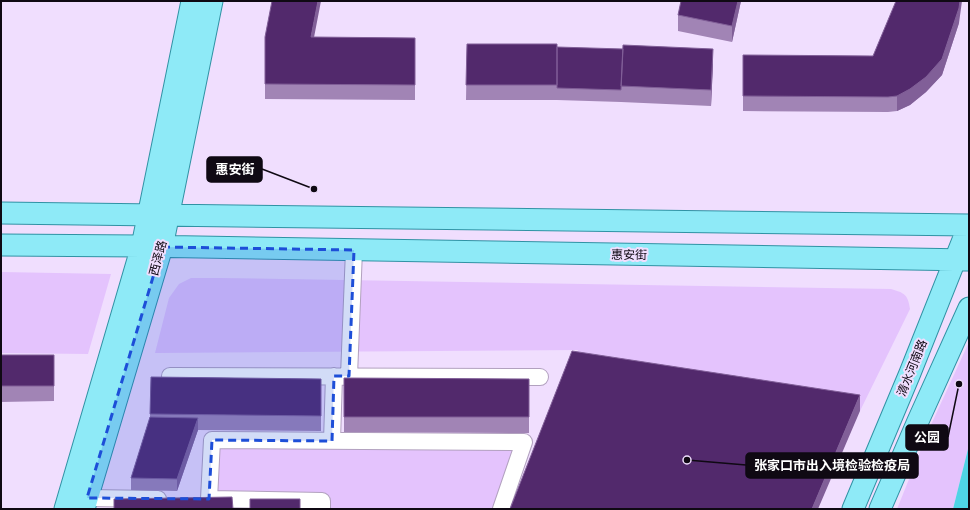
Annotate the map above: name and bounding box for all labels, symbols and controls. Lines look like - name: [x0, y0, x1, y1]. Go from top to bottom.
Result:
- callout: 惠安街: [207, 157, 262, 182]
- text: 惠安街: [215, 162, 255, 177]
- street label: 西泽路: [147, 239, 169, 277]
- street label: 惠安街: [611, 248, 647, 262]
- street label: 清水河南路: [894, 338, 930, 398]
- callout: 公园: [906, 425, 948, 450]
- text: 公园: [914, 430, 940, 445]
- callout: 张家口市出入境检验检疫局: [746, 453, 918, 478]
- text: 张家口市出入境检验检疫局: [754, 458, 910, 473]

